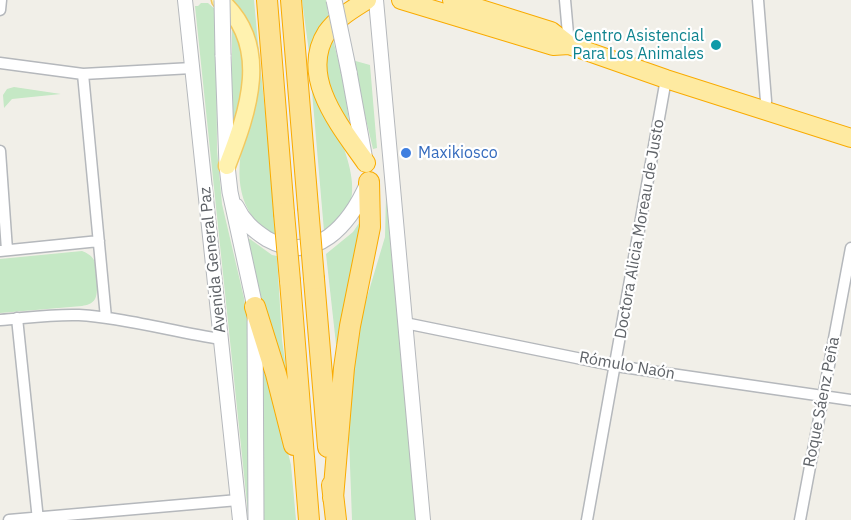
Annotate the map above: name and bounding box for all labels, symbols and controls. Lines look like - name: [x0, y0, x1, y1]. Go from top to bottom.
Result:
- place label: Centro Asistencial Para Los Animales: [573, 26, 704, 64]
- marker: Centro Asistencial Para Los Animales: [709, 38, 723, 52]
- street label: Doctora Alicia Moreau de Justo: [611, 118, 669, 340]
- place label: Maxikiosco: [418, 143, 498, 163]
- marker: Maxikiosco: [399, 146, 413, 160]
- street label: Avenida General Paz: [196, 186, 230, 334]
- street label: Roque Sáenz Peña: [800, 335, 844, 469]
- street label: Rómulo Naón: [578, 348, 676, 384]

